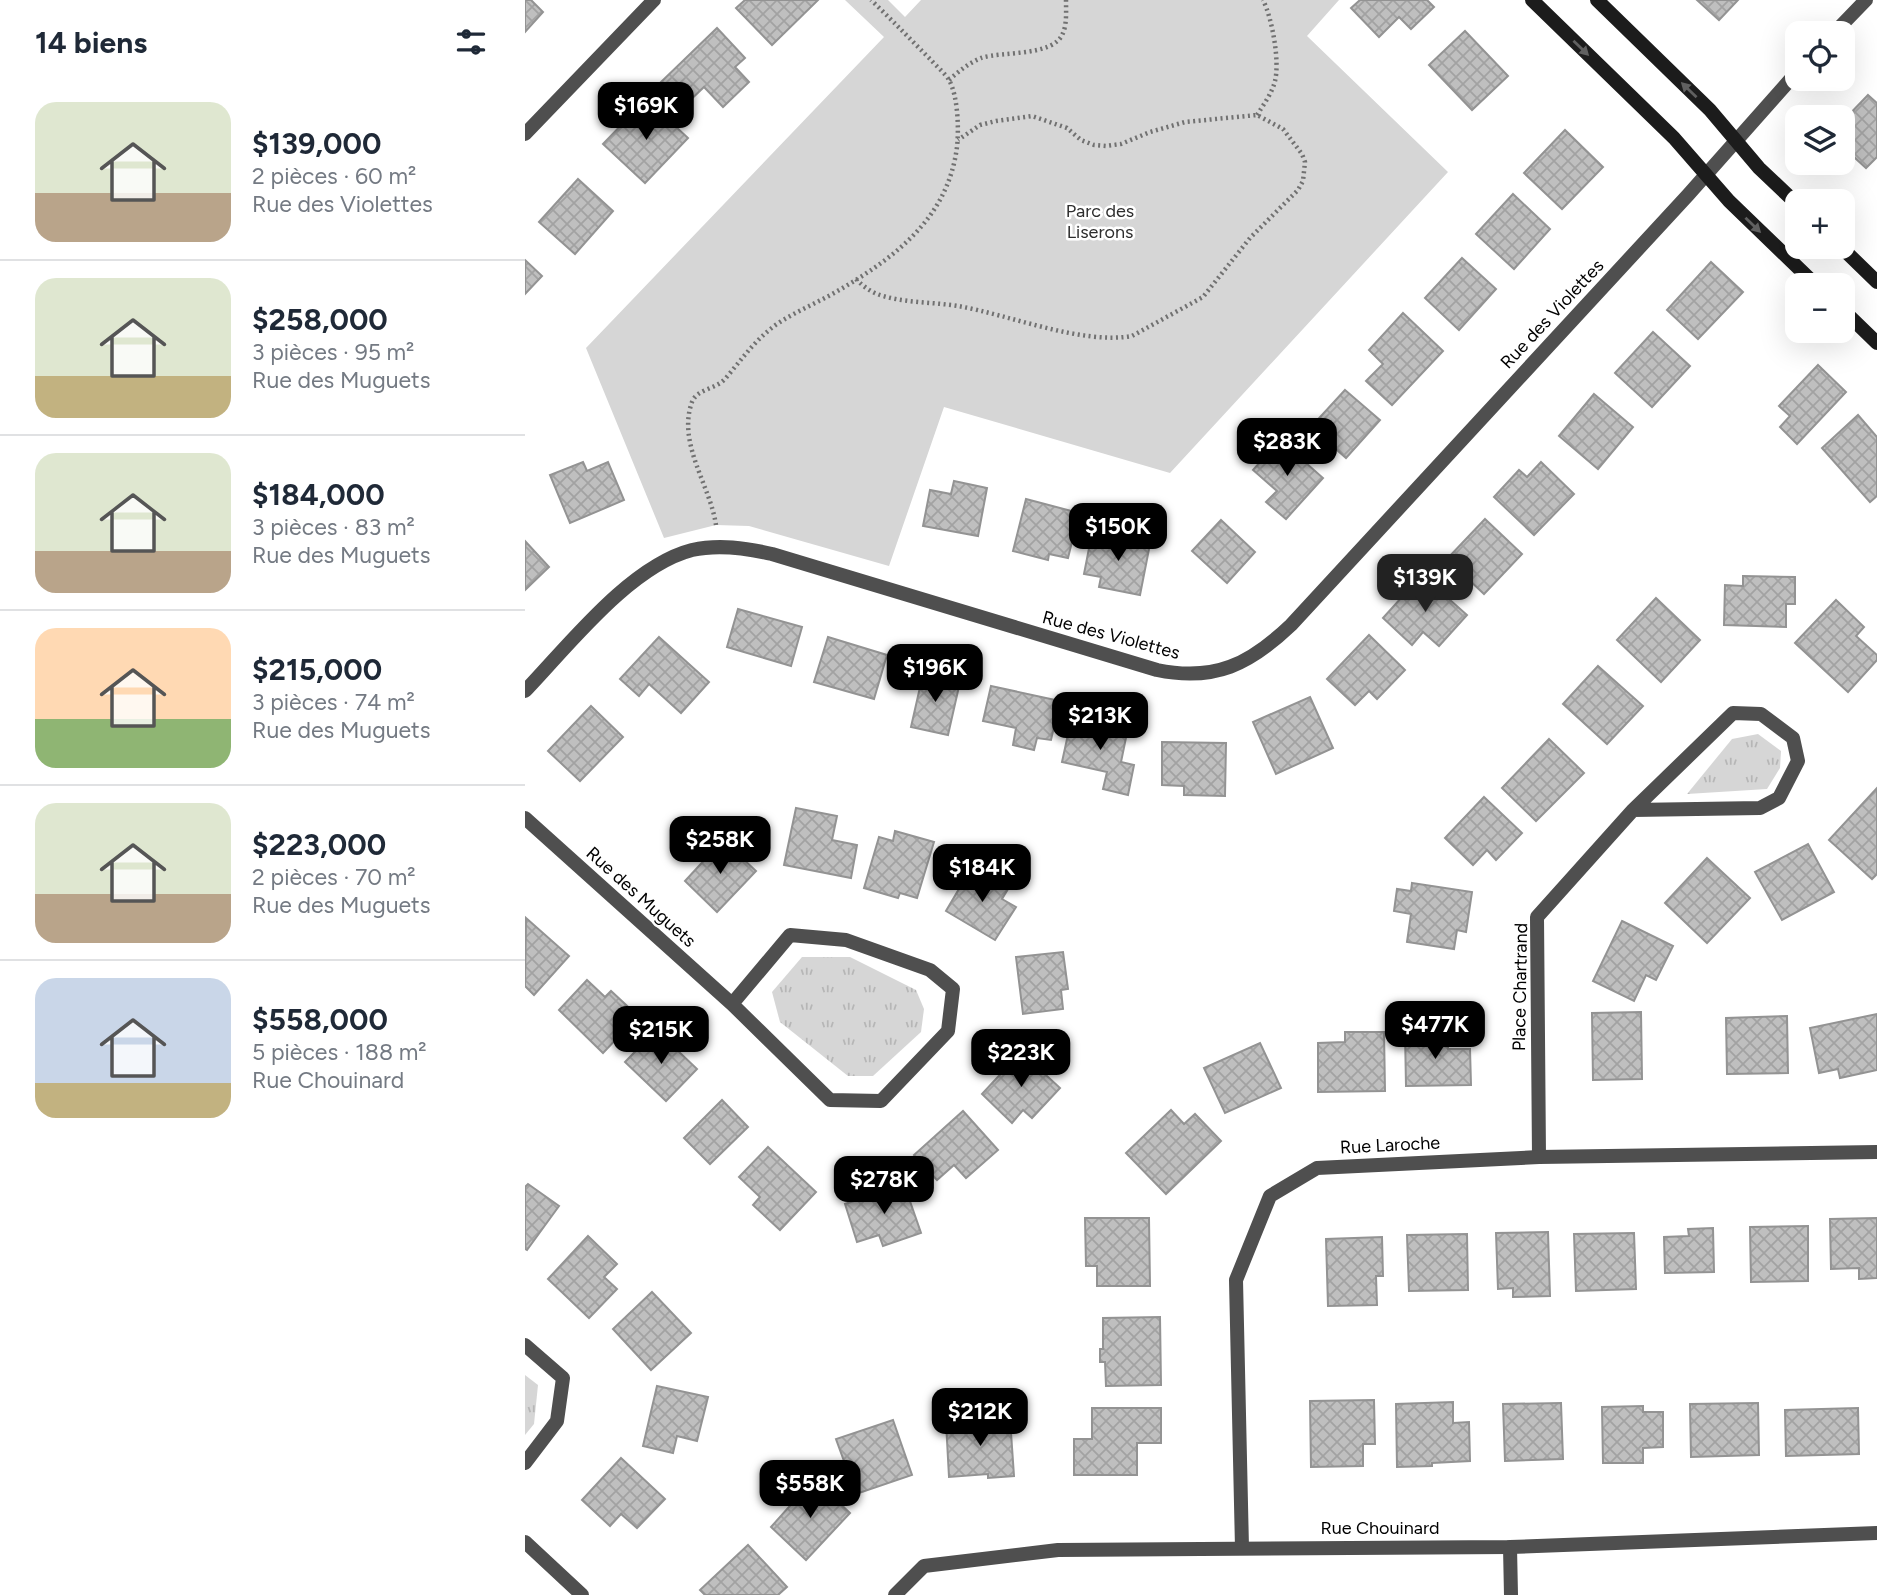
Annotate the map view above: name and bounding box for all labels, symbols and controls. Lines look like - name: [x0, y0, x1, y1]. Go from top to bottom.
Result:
- map controls: [1785, 21, 1855, 343]
- button: locate: [1785, 21, 1855, 91]
- icon: filters: [452, 23, 490, 61]
- text: 14 biens: [35, 24, 147, 61]
- one-way arrow: [1572, 39, 1589, 55]
- pin: $169K: [597, 82, 695, 142]
- one-way arrow: [1681, 82, 1698, 98]
- text: $169K: [614, 91, 678, 119]
- button: layers: [1785, 105, 1855, 175]
- text: $139,000: [252, 125, 381, 162]
- icon: home: [91, 130, 175, 214]
- text: 2 pièces · 60 m²: [252, 162, 416, 190]
- button: +: [1785, 189, 1855, 259]
- text: Rue des Violettes: [252, 190, 433, 218]
- park label: Parc des Liserons: [1066, 200, 1134, 243]
- one-way arrow: [1744, 216, 1761, 232]
- street label: Rue des Violettes: [1496, 255, 1608, 373]
- button: −: [1785, 273, 1855, 343]
- text: $258,000: [252, 301, 388, 338]
- icon: home: [91, 306, 175, 390]
- text: 3 pièces · 95 m²: [252, 338, 414, 366]
- text: Rue des Muguets: [252, 366, 431, 394]
- pin: $283K: [1238, 419, 1336, 478]
- text: $283K: [1253, 427, 1321, 455]
- text: $184,000: [252, 476, 385, 513]
- icon: home: [91, 481, 175, 565]
- pin: $150K: [1069, 504, 1167, 563]
- text: $150K: [1085, 512, 1151, 540]
- text: 3 pièces · 83 m²: [252, 513, 415, 541]
- text: Rue des Muguets: [252, 541, 431, 569]
- pin: $139K: [1376, 554, 1474, 614]
- text: $139K: [1393, 563, 1457, 591]
- street label: Rue des Violettes: [1040, 606, 1182, 664]
- pin: $196K: [886, 644, 984, 704]
- text: $215,000: [252, 651, 382, 688]
- text: $196K: [903, 653, 967, 681]
- icon: home: [91, 656, 175, 740]
- text: 3 pièces · 74 m²: [252, 688, 415, 716]
- pin: $213K: [1051, 692, 1149, 752]
- text: $213K: [1068, 701, 1132, 729]
- text: Rue des Muguets: [252, 716, 431, 744]
- pin: $258K: [671, 816, 769, 876]
- text: $258K: [686, 825, 754, 853]
- text: $223,000: [252, 826, 386, 863]
- icon: home: [91, 831, 175, 915]
- street label: Rue des Muguets: [582, 842, 700, 952]
- pin: $184K: [933, 844, 1031, 904]
- text: $184K: [949, 853, 1015, 881]
- text: 2 pièces · 70 m²: [252, 863, 416, 891]
- text: Rue des Muguets: [252, 891, 431, 919]
- street label: Place Chartrand: [1508, 923, 1532, 1051]
- text: $558,000: [252, 1001, 388, 1038]
- pin: $477K: [1386, 1002, 1484, 1061]
- icon: home: [91, 1006, 175, 1090]
- pin: $215K: [612, 1006, 710, 1066]
- text: $477K: [1401, 1010, 1469, 1038]
- text: $215K: [629, 1015, 693, 1043]
- pin: $223K: [972, 1030, 1070, 1089]
- text: 5 pièces · 188 m²: [252, 1038, 427, 1066]
- text: $223K: [987, 1038, 1055, 1066]
- text: Rue Chouinard: [252, 1066, 404, 1094]
- street label: Rue Laroche: [1339, 1131, 1441, 1159]
- pin: $278K: [835, 1156, 933, 1216]
- text: $278K: [850, 1165, 918, 1193]
- pin: $212K: [931, 1388, 1029, 1448]
- text: $212K: [948, 1397, 1012, 1425]
- pin: $558K: [761, 1460, 859, 1520]
- text: $558K: [776, 1469, 844, 1497]
- street label: Rue Chouinard: [1320, 1517, 1440, 1539]

